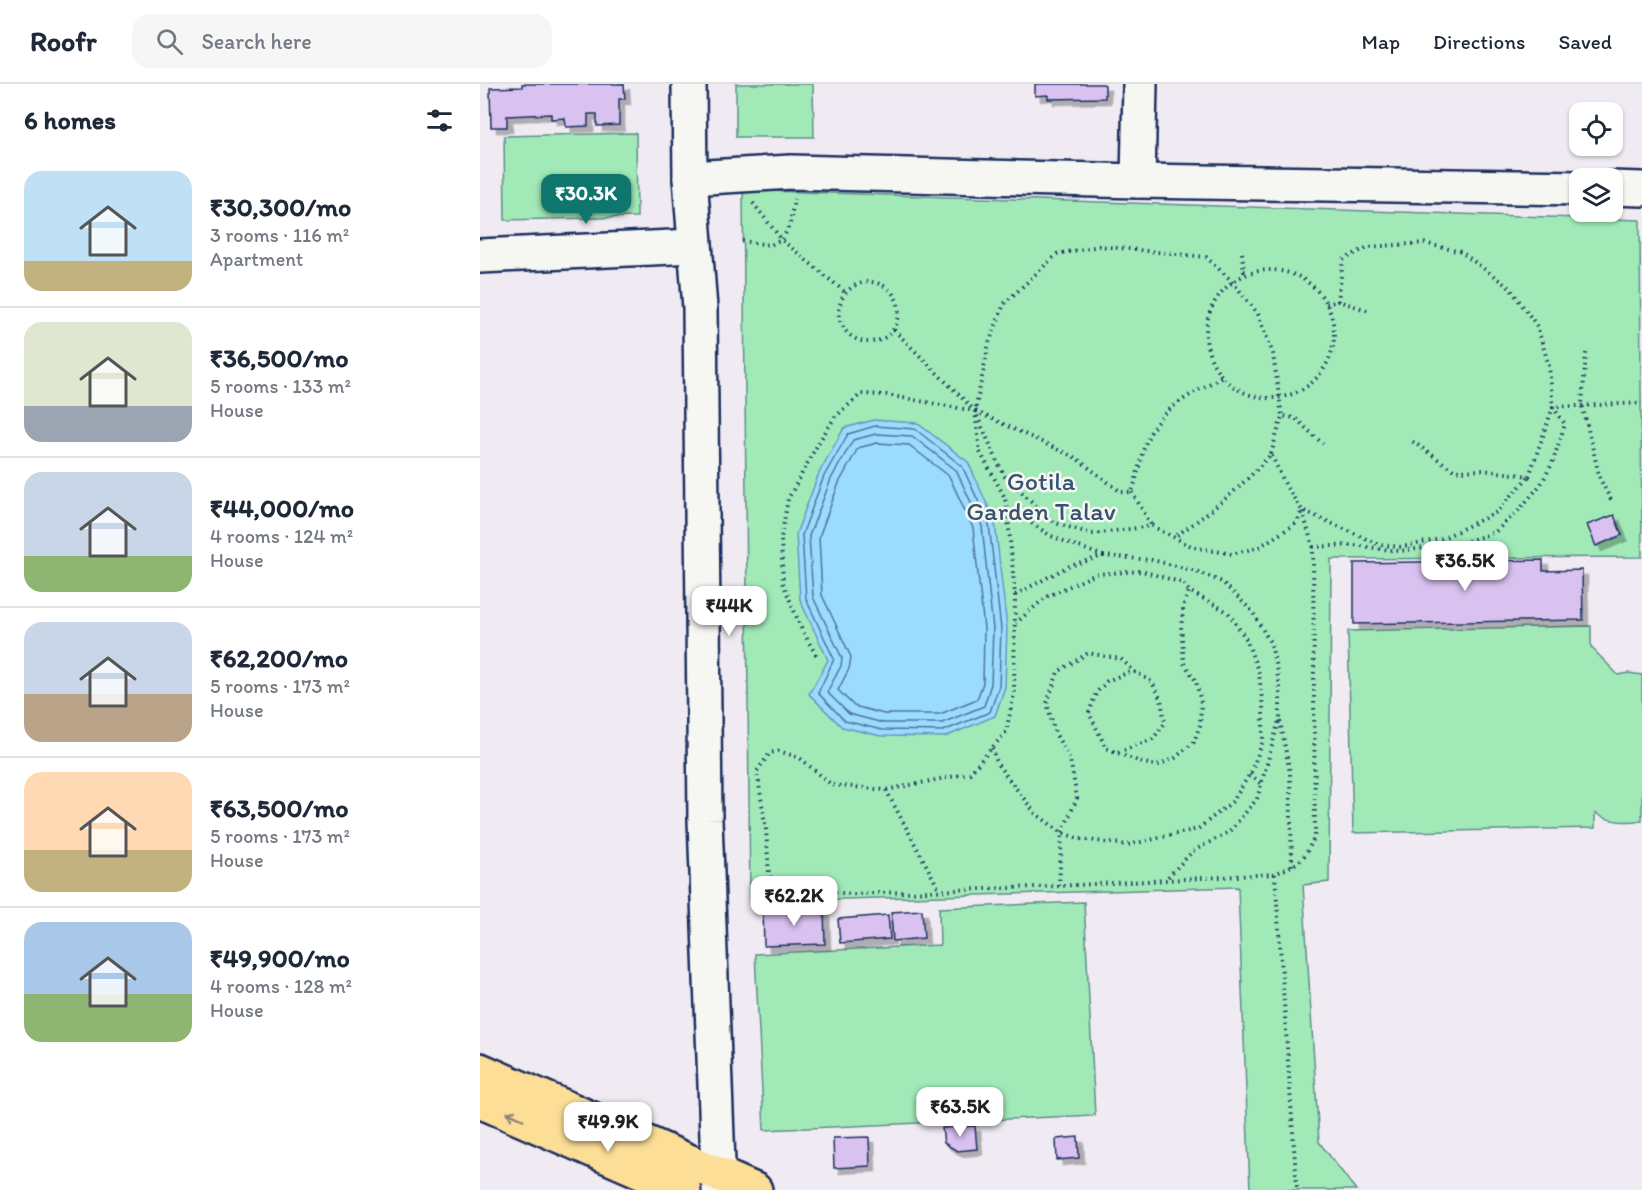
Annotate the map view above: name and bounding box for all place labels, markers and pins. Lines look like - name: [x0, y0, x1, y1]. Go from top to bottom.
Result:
- pin: ₹30.3K: [537, 174, 635, 225]
- pin: ₹36.5K: [1416, 541, 1514, 592]
- pin: ₹44K: [693, 586, 765, 637]
- pin: ₹62.2K: [745, 876, 843, 927]
- pin: ₹63.5K: [911, 1087, 1009, 1138]
- pin: ₹49.9K: [559, 1102, 657, 1153]

